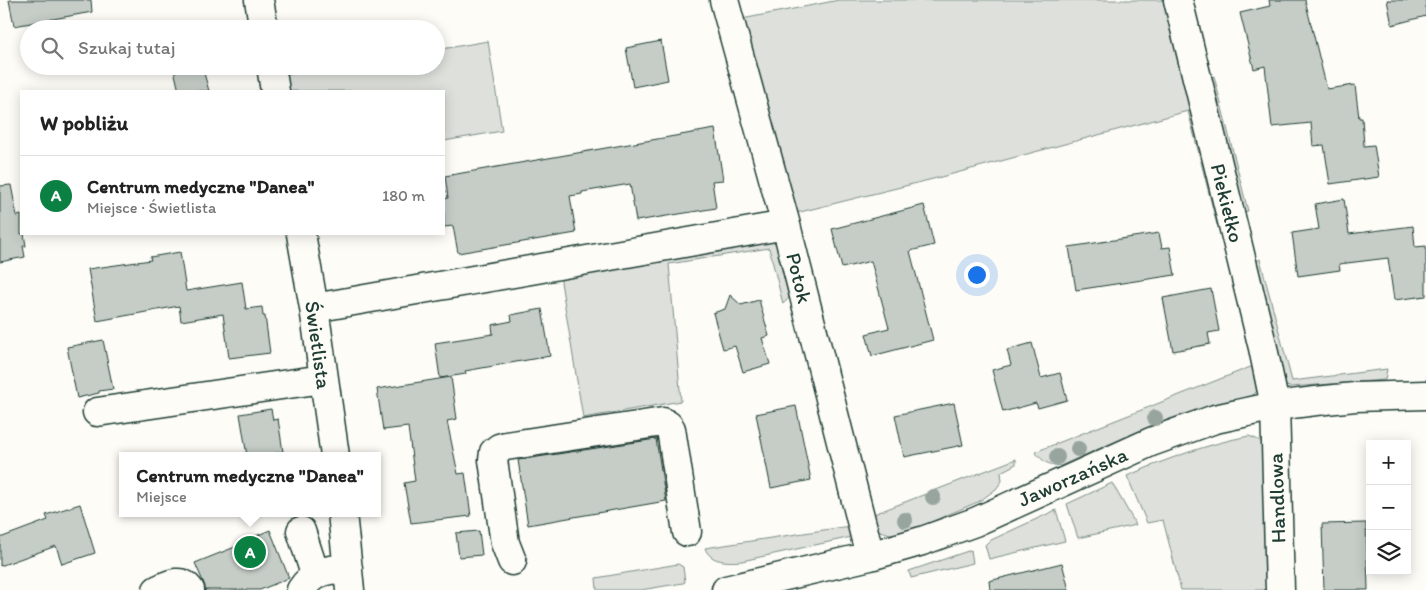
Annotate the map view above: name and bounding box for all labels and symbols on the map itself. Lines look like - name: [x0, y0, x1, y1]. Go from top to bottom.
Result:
- street label: Piekiełko: [1206, 161, 1249, 245]
- street label: Potok: [781, 250, 818, 306]
- your location: [964, 262, 990, 288]
- street label: Świetlista: [300, 299, 337, 391]
- street label: Jaworzańska: [1014, 441, 1131, 512]
- street label: Handlowa: [1262, 452, 1291, 544]
- pin: A: [234, 533, 266, 571]

